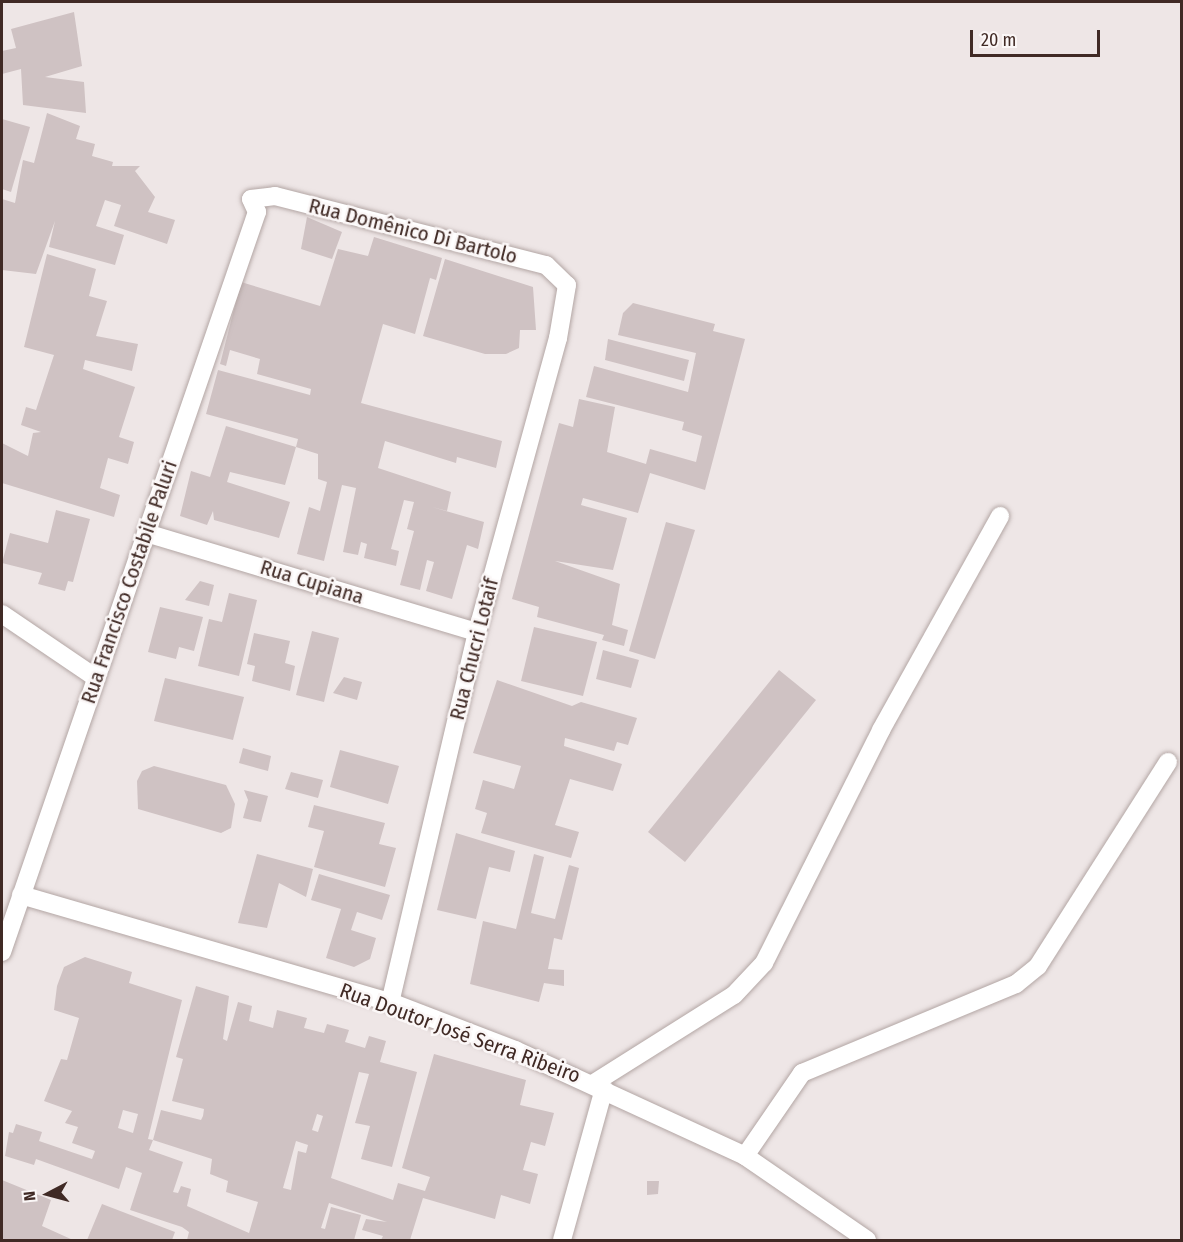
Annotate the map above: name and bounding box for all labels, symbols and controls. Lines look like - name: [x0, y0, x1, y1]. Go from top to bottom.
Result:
- scale bar: [973, 18, 1104, 56]
- text: 20 m: [981, 29, 1016, 51]
- street label: Rua Domênico Di Bartolo: [306, 193, 520, 269]
- street label: Rua Francisco Costabile Paluri: [75, 457, 183, 707]
- street label: Rua Cupiana: [257, 554, 367, 610]
- street label: Rua Chucri Lotaif: [444, 575, 504, 723]
- street label: Rua Doutor José Serra Ribeiro: [336, 978, 584, 1088]
- north arrow: [18, 1164, 78, 1224]
- text: N: [20, 1190, 40, 1202]

